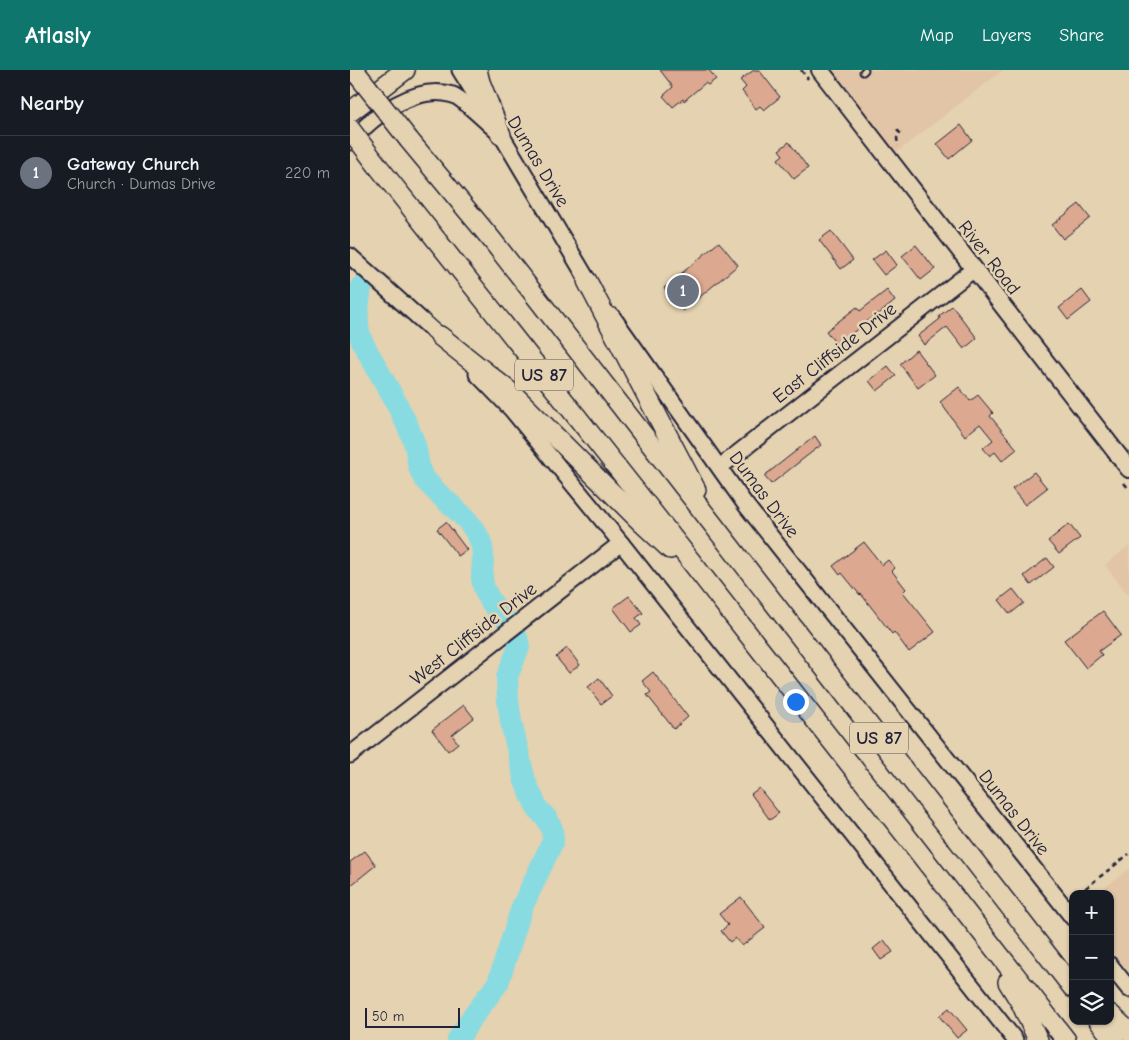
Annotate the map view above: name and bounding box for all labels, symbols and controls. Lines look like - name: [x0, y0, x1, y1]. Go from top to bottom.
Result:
- text: Atlasly: [25, 21, 91, 49]
- text: Map: [920, 25, 954, 46]
- text: Layers: [982, 25, 1031, 46]
- text: Share: [1059, 25, 1104, 46]
- text: Nearby: [20, 91, 84, 115]
- street label: Dumas Drive: [502, 112, 574, 211]
- text: Gateway Church: [67, 153, 199, 175]
- text: 1: [33, 164, 39, 182]
- text: 220 m: [285, 164, 330, 182]
- text: Church · Dumas Drive: [67, 175, 215, 193]
- street label: River Road: [954, 216, 1025, 299]
- pin: 1: [667, 272, 699, 310]
- street label: East Cliffside Drive: [768, 298, 901, 408]
- road number: US 87: [515, 360, 573, 390]
- street label: Dumas Drive: [725, 447, 804, 542]
- street label: West Cliffside Drive: [406, 578, 541, 690]
- your location: [783, 689, 809, 715]
- road number: US 87: [850, 722, 908, 754]
- street label: Dumas Drive: [974, 766, 1054, 860]
- map controls: [1069, 890, 1114, 1025]
- button: +: [1069, 890, 1114, 935]
- button: −: [1069, 935, 1114, 980]
- button: layers: [1069, 980, 1114, 1025]
- scale bar: [365, 1005, 460, 1028]
- text: 50 m: [372, 1008, 404, 1025]

